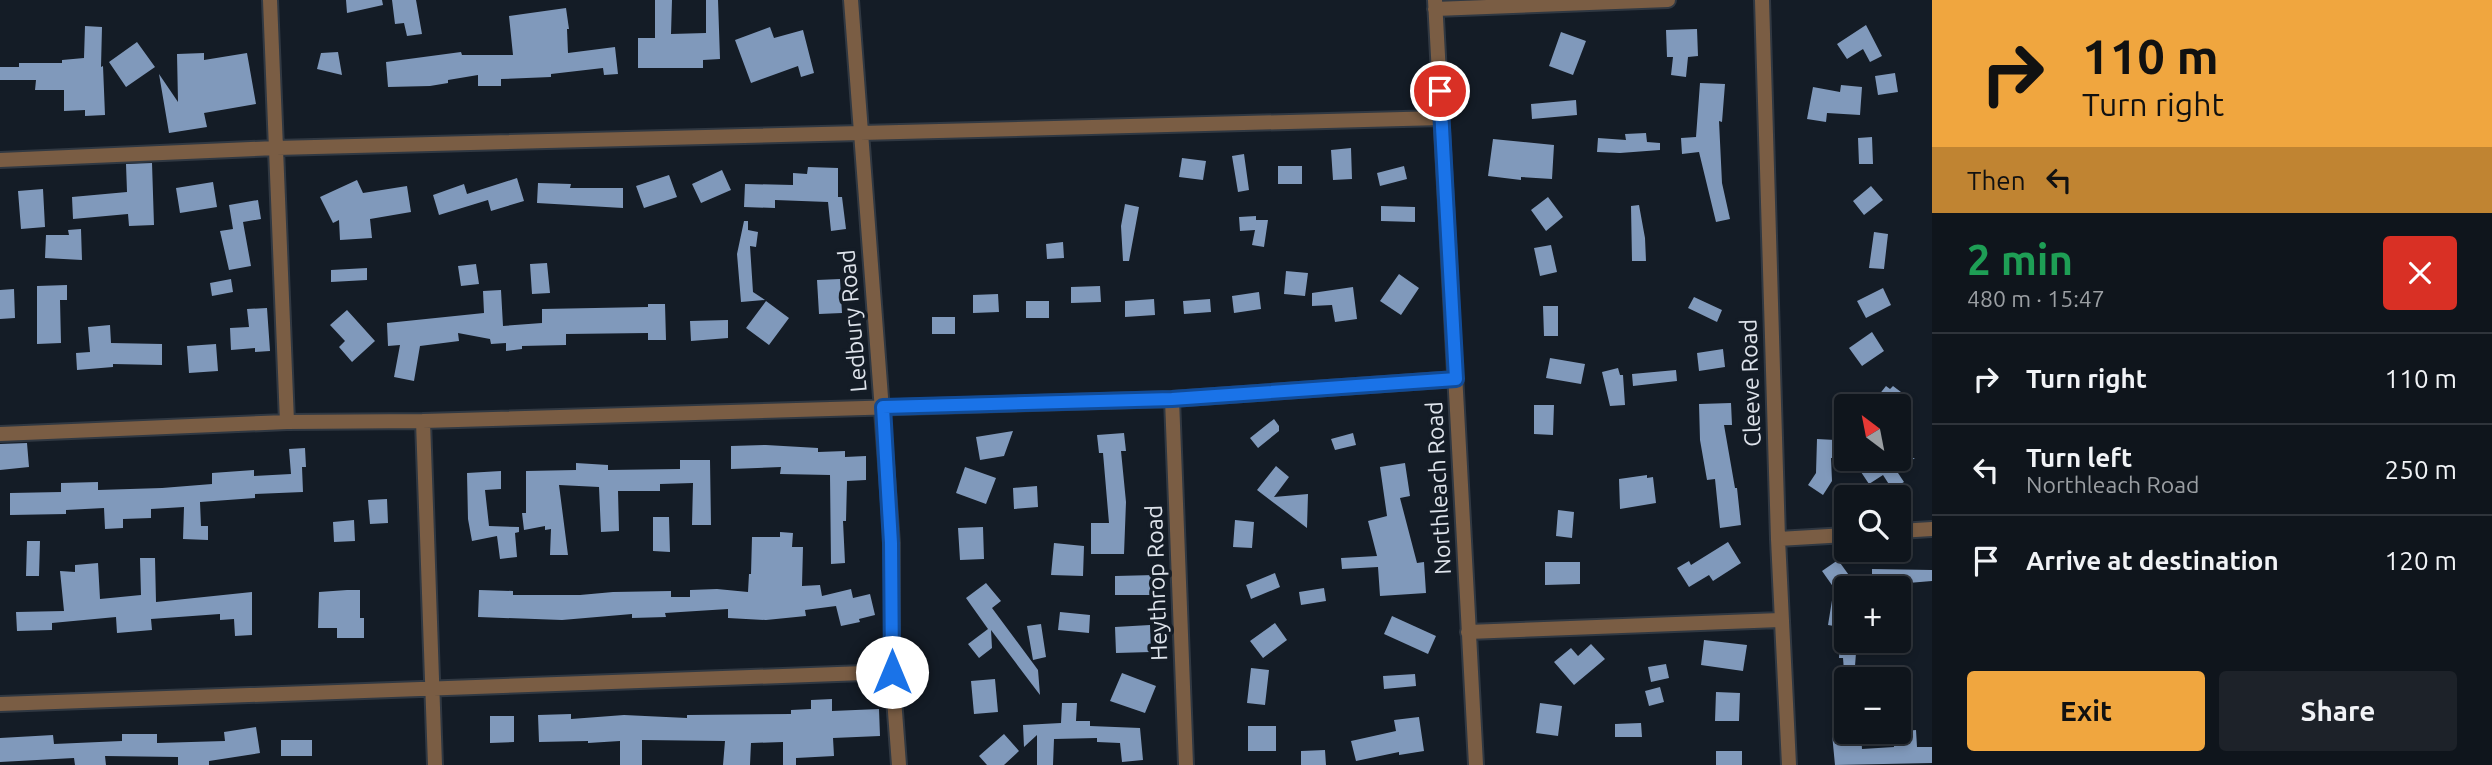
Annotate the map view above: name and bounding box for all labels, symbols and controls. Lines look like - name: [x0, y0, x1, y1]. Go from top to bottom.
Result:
- icon: right: [1967, 28, 2058, 119]
- text: 110 m: [2082, 28, 2219, 83]
- pin: [1410, 61, 1470, 121]
- icon: arrive: [1421, 72, 1459, 110]
- text: Turn right: [2082, 86, 2224, 122]
- icon: left: [2040, 161, 2078, 199]
- text: Then: [1967, 166, 2026, 195]
- text: 2 min: [1967, 236, 2073, 283]
- button: close: [2383, 236, 2457, 310]
- street label: Ledbury Road: [833, 249, 871, 393]
- text: 480 m · 15:47: [1967, 286, 2105, 311]
- street label: Cleeve Road: [1735, 319, 1765, 447]
- icon: right: [1967, 360, 2005, 398]
- text: Turn right: [2026, 364, 2147, 393]
- text: 110 m: [2385, 364, 2457, 393]
- north arrow: [1834, 394, 1911, 471]
- map controls: [1834, 394, 1911, 744]
- street label: Northleach Road: [1421, 401, 1455, 575]
- text: Turn left: [2026, 443, 2132, 472]
- icon: left: [1967, 451, 2005, 489]
- text: 250 m: [2385, 455, 2457, 484]
- text: Northleach Road: [2026, 472, 2199, 497]
- button: search: [1834, 485, 1911, 562]
- street label: Heythrop Road: [1141, 505, 1171, 661]
- icon: arrive: [1967, 542, 2005, 580]
- text: Arrive at destination: [2026, 546, 2279, 575]
- text: 120 m: [2385, 546, 2457, 575]
- button: +: [1834, 576, 1911, 653]
- position arrow: [855, 635, 929, 709]
- button: −: [1834, 667, 1911, 744]
- button: Exit: [1967, 671, 2205, 751]
- button: Share: [2219, 671, 2457, 751]

